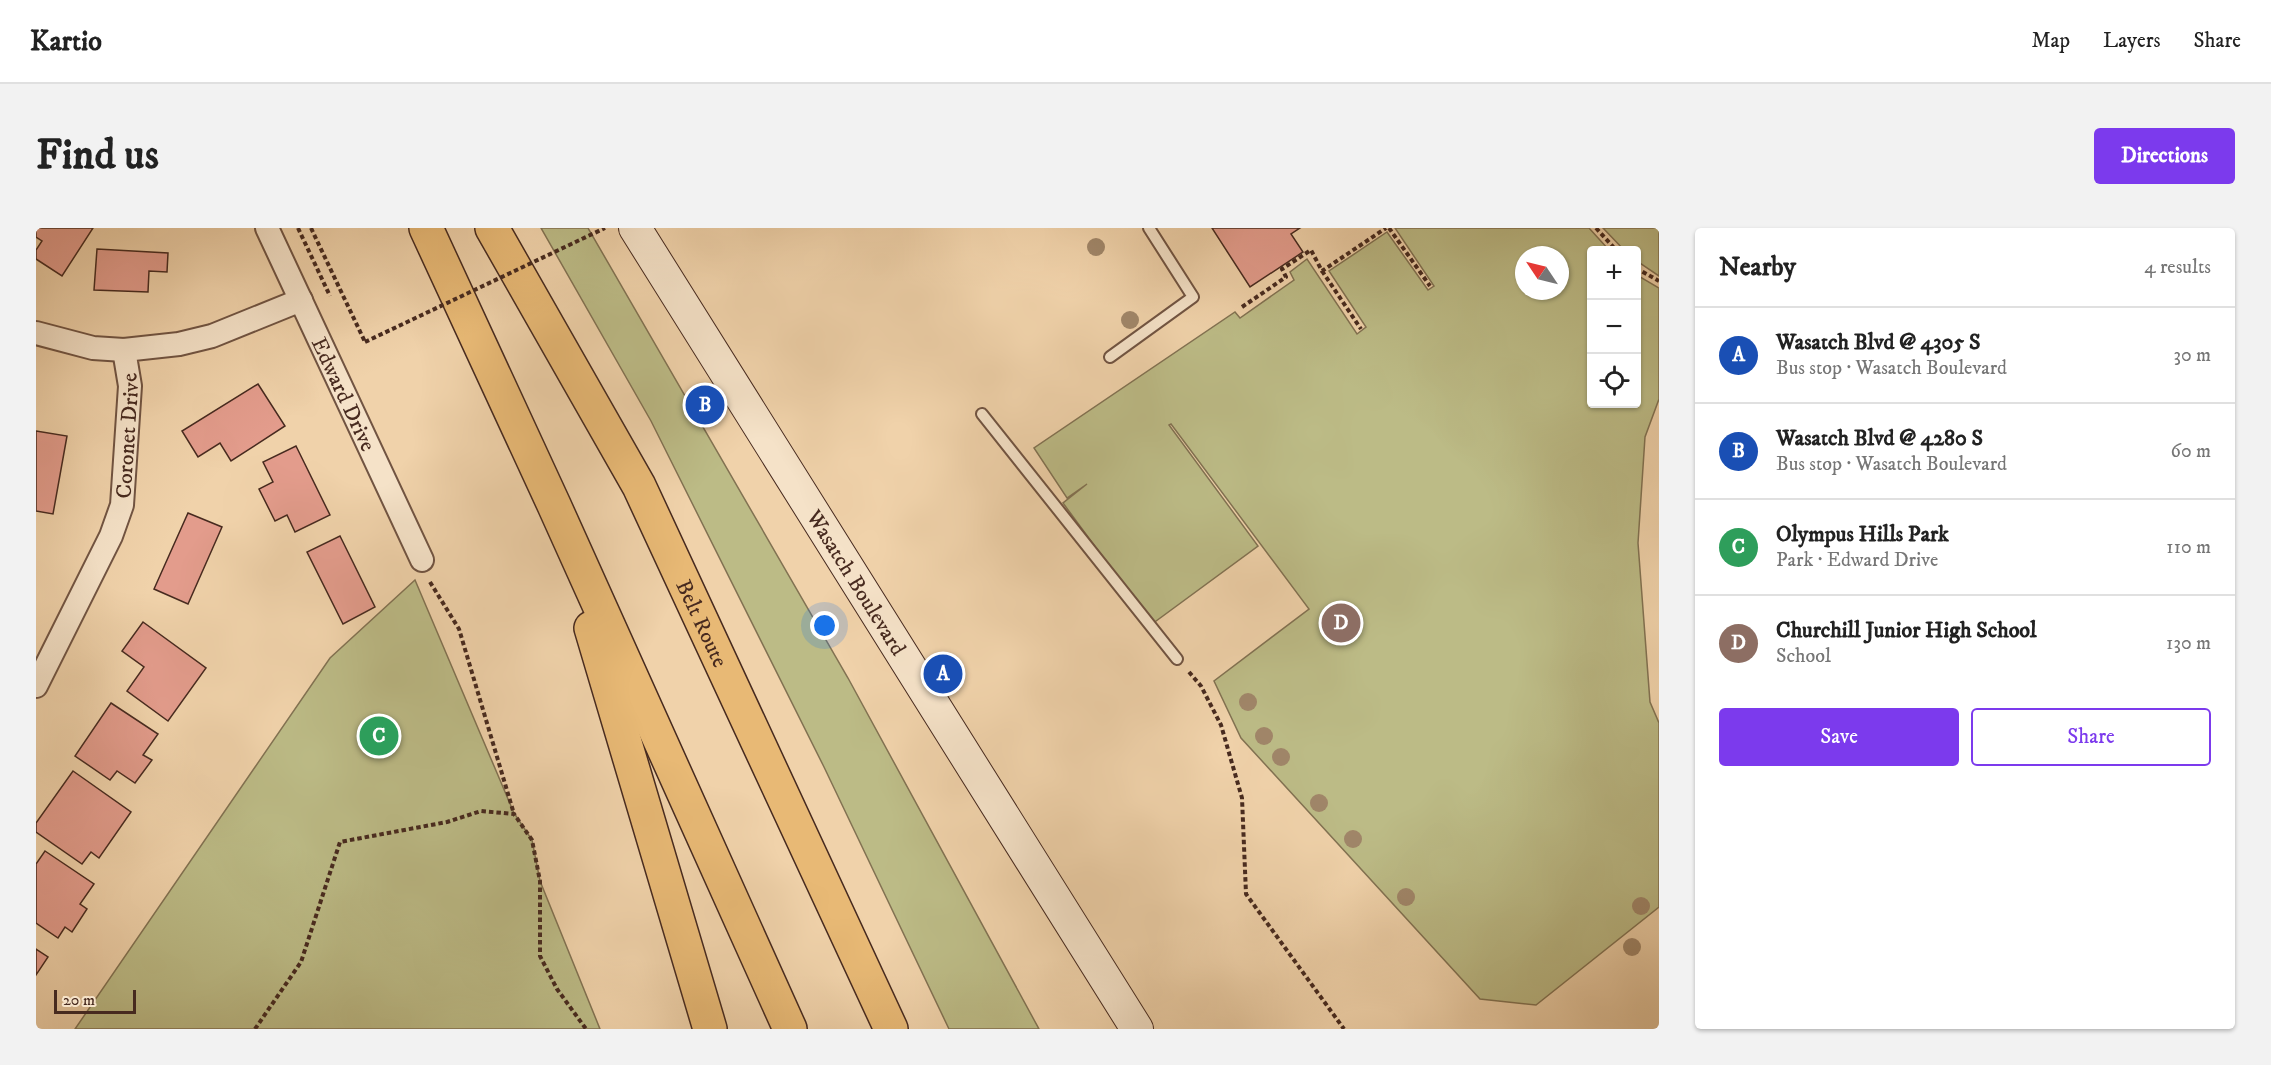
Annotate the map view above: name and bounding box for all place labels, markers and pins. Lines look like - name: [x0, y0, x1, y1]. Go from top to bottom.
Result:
- pin: B: [686, 382, 724, 428]
- pin: D: [1322, 600, 1360, 646]
- pin: A: [924, 652, 962, 696]
- pin: C: [360, 714, 398, 758]

